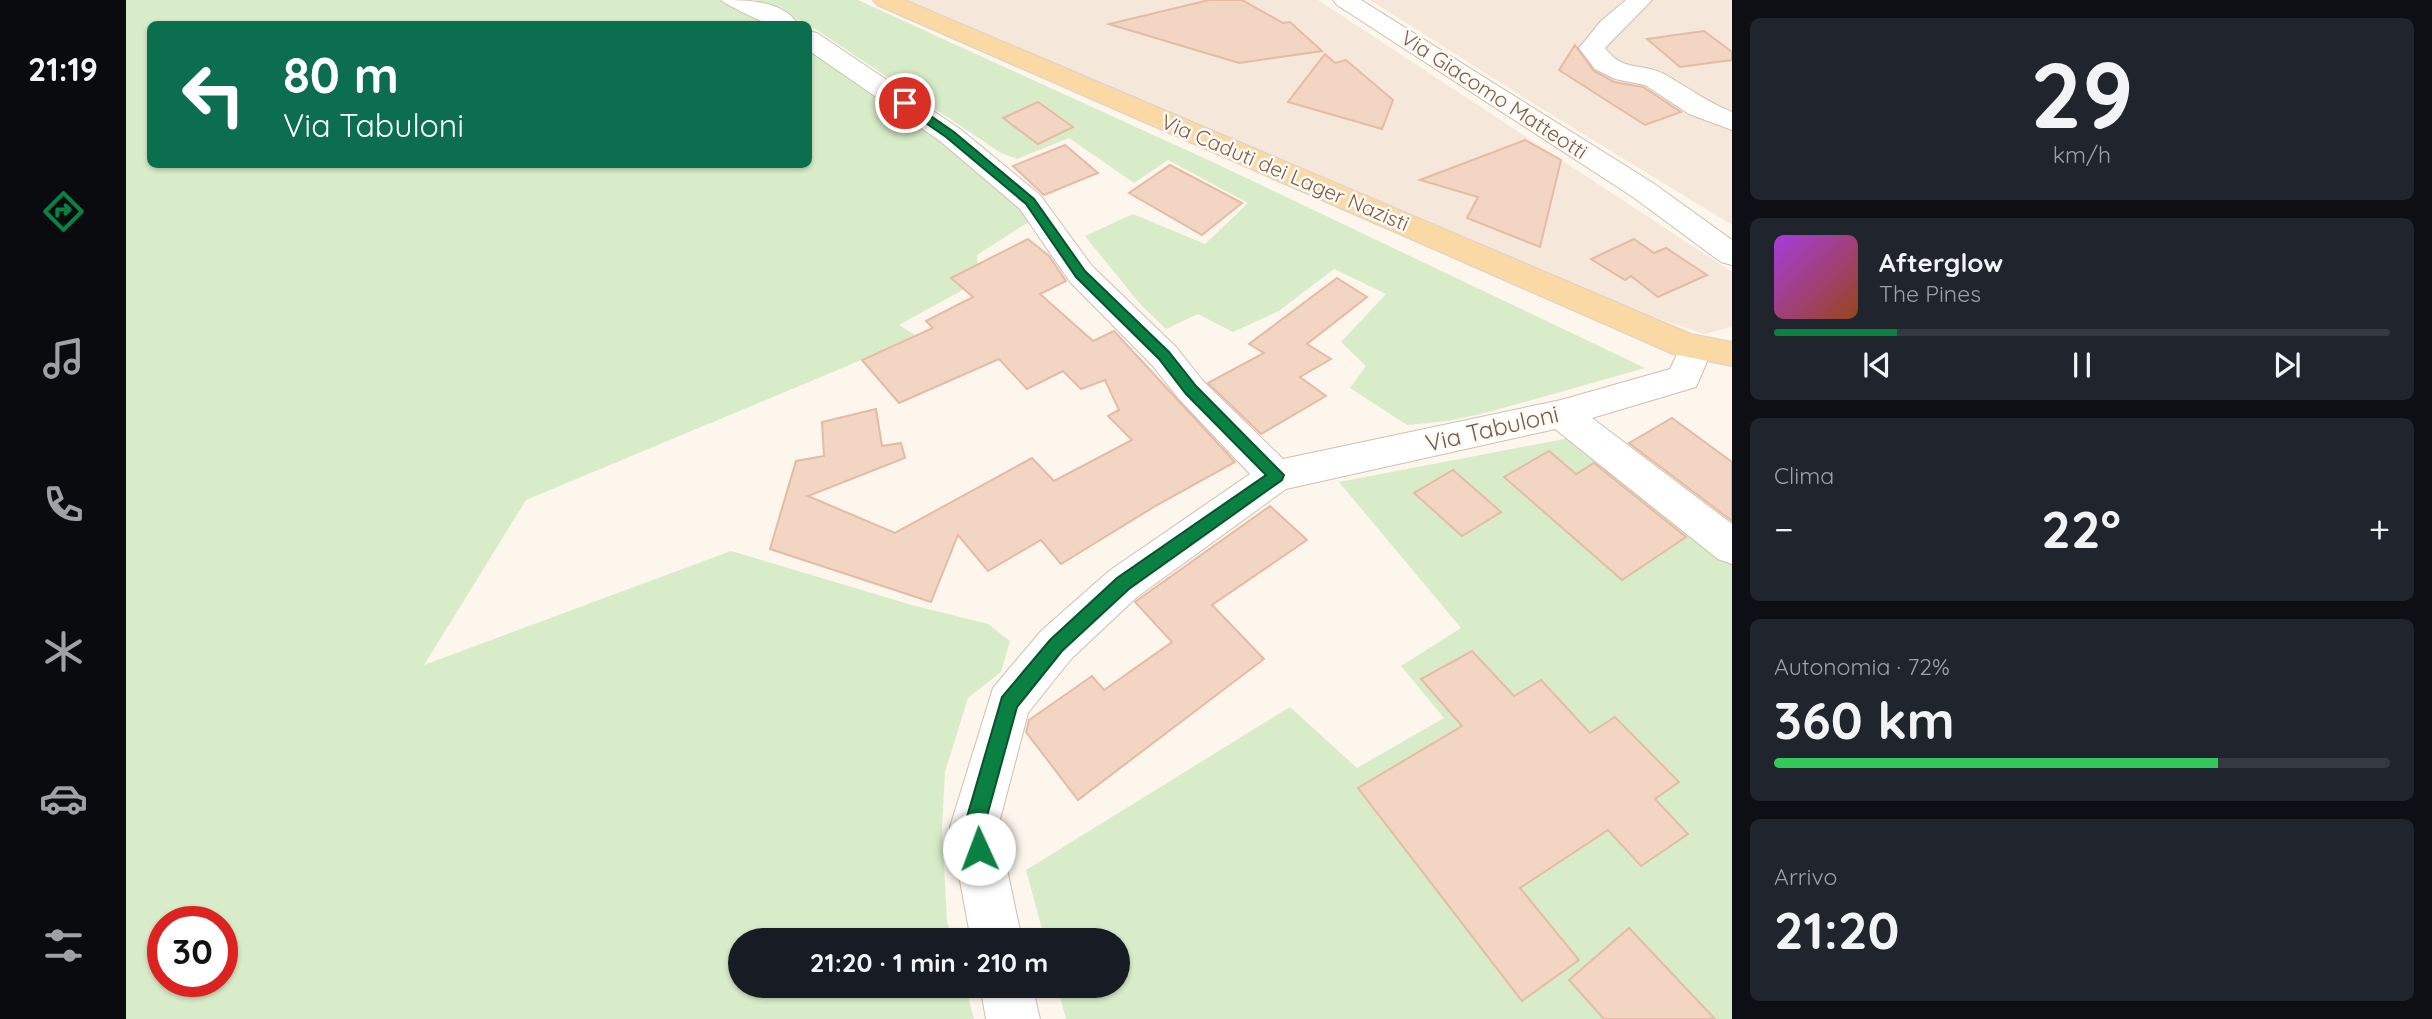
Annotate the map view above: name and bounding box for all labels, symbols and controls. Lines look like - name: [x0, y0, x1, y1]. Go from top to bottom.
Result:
- street label: Via Giacomo Matteotti: [1396, 24, 1593, 164]
- text: 29: [2030, 37, 2134, 151]
- text: 80 m: [283, 44, 399, 105]
- text: 21:19: [28, 49, 98, 89]
- icon: left: [168, 49, 259, 140]
- pin: [875, 73, 935, 133]
- icon: arrive: [886, 84, 924, 122]
- text: Via Tabuloni: [283, 105, 464, 145]
- street label: Via Caduti dei Lager Nazisti: [1158, 108, 1413, 236]
- text: km/h: [2053, 140, 2111, 169]
- icon: directions: [39, 187, 88, 236]
- text: Afterglow: [1879, 246, 2003, 279]
- text: The Pines: [1879, 279, 1981, 308]
- icon: music: [39, 334, 88, 383]
- icon: previous: [1858, 346, 1896, 384]
- icon: pause: [2063, 346, 2101, 384]
- icon: next: [2268, 346, 2306, 384]
- street label: Via Tabuloni: [1422, 398, 1561, 458]
- text: Clima: [1774, 461, 1834, 490]
- icon: phone: [39, 480, 88, 529]
- text: 22°: [2041, 496, 2121, 561]
- text: −: [1774, 505, 1794, 553]
- text: +: [2369, 505, 2390, 553]
- icon: climate: [39, 627, 88, 676]
- text: Autonomia · 72%: [1774, 652, 1950, 681]
- text: 360 km: [1774, 687, 1955, 752]
- icon: car: [39, 774, 88, 823]
- position arrow: [942, 812, 1016, 886]
- text: Arrivo: [1774, 862, 1837, 891]
- text: 21:20: [1774, 897, 1900, 962]
- speed limit sign: 30: [147, 906, 238, 997]
- icon: filters: [39, 921, 88, 970]
- text: 21:20 · 1 min · 210 m: [810, 946, 1048, 979]

